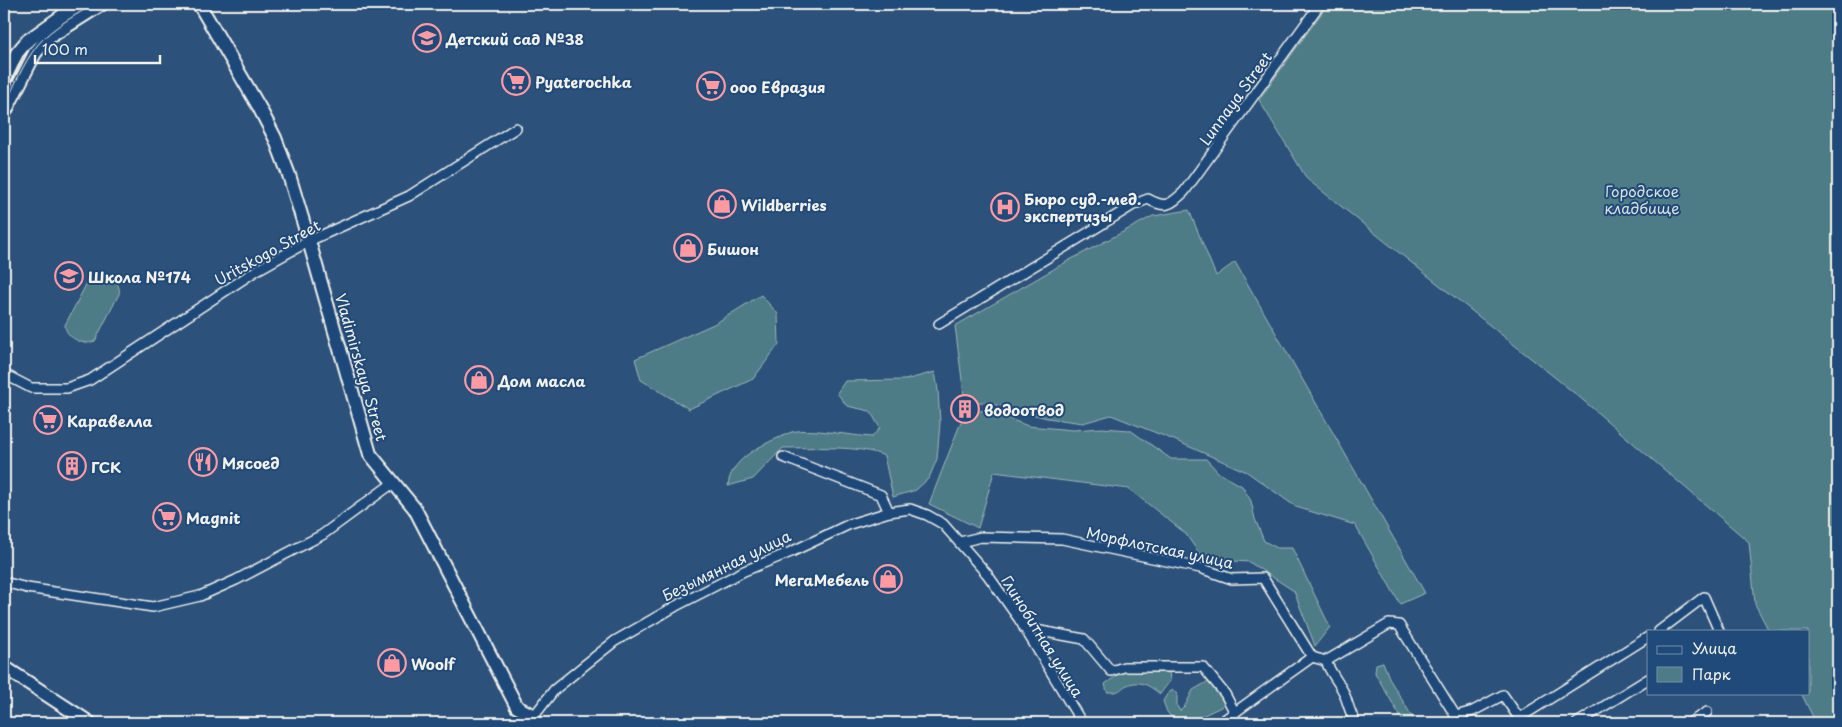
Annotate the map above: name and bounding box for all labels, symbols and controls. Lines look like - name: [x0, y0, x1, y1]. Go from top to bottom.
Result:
- school or university icon: Детский сад №38: [412, 23, 442, 53]
- place label: Детский сад №38: [445, 27, 584, 50]
- scale bar: [35, 32, 160, 64]
- text: 100 m: [42, 37, 88, 60]
- street label: Lunnaya Street: [1193, 46, 1277, 150]
- supermarket icon: Pyaterochka: [501, 66, 531, 96]
- place label: Pyaterochka: [535, 70, 632, 93]
- supermarket icon: ооо Евразия: [696, 71, 726, 101]
- place label: ооо Евразия: [730, 75, 826, 98]
- park label: Городское кладбище: [1604, 179, 1680, 219]
- place label: Бюро суд.-мед. экспертизы: [1024, 187, 1141, 227]
- shop icon: Wildberries: [707, 189, 737, 219]
- hospital icon: Бюро суд.-мед. экспертизы: [990, 192, 1020, 222]
- place label: Wildberries: [741, 193, 827, 216]
- street label: Uritskogo Street: [210, 213, 324, 291]
- shop icon: Бишон: [673, 233, 703, 263]
- place label: Бишон: [707, 237, 759, 260]
- school or university icon: Школа №174: [54, 261, 84, 291]
- place label: Школа №174: [88, 265, 191, 288]
- street label: Vladimirskaya Street: [330, 290, 394, 444]
- shop icon: Дом масла: [464, 365, 494, 395]
- place label: Дом масла: [497, 369, 586, 392]
- building icon: водоотвод: [950, 394, 980, 424]
- place label: водоотвод: [984, 398, 1064, 421]
- supermarket icon: Каравелла: [33, 405, 63, 435]
- place label: Каравелла: [67, 409, 153, 432]
- restaurant icon: Мясоед: [188, 447, 218, 477]
- building icon: ГСК: [57, 451, 87, 481]
- place label: Мясоед: [222, 451, 280, 474]
- place label: ГСК: [91, 455, 121, 478]
- supermarket icon: Magnit: [152, 502, 182, 532]
- place label: Magnit: [186, 506, 241, 529]
- street label: Морфлотская улица: [1084, 520, 1236, 574]
- street label: Безымянная улица: [658, 523, 795, 606]
- shop icon: МегаМебель: [873, 564, 903, 594]
- place label: МегаМебель: [775, 568, 869, 591]
- street label: Глинобитная улица: [996, 571, 1090, 702]
- legend: [1647, 630, 1810, 694]
- text: Улица: [1692, 636, 1737, 659]
- shop icon: Woolf: [377, 648, 407, 678]
- place label: Woolf: [411, 652, 456, 675]
- text: Парк: [1692, 662, 1731, 685]

